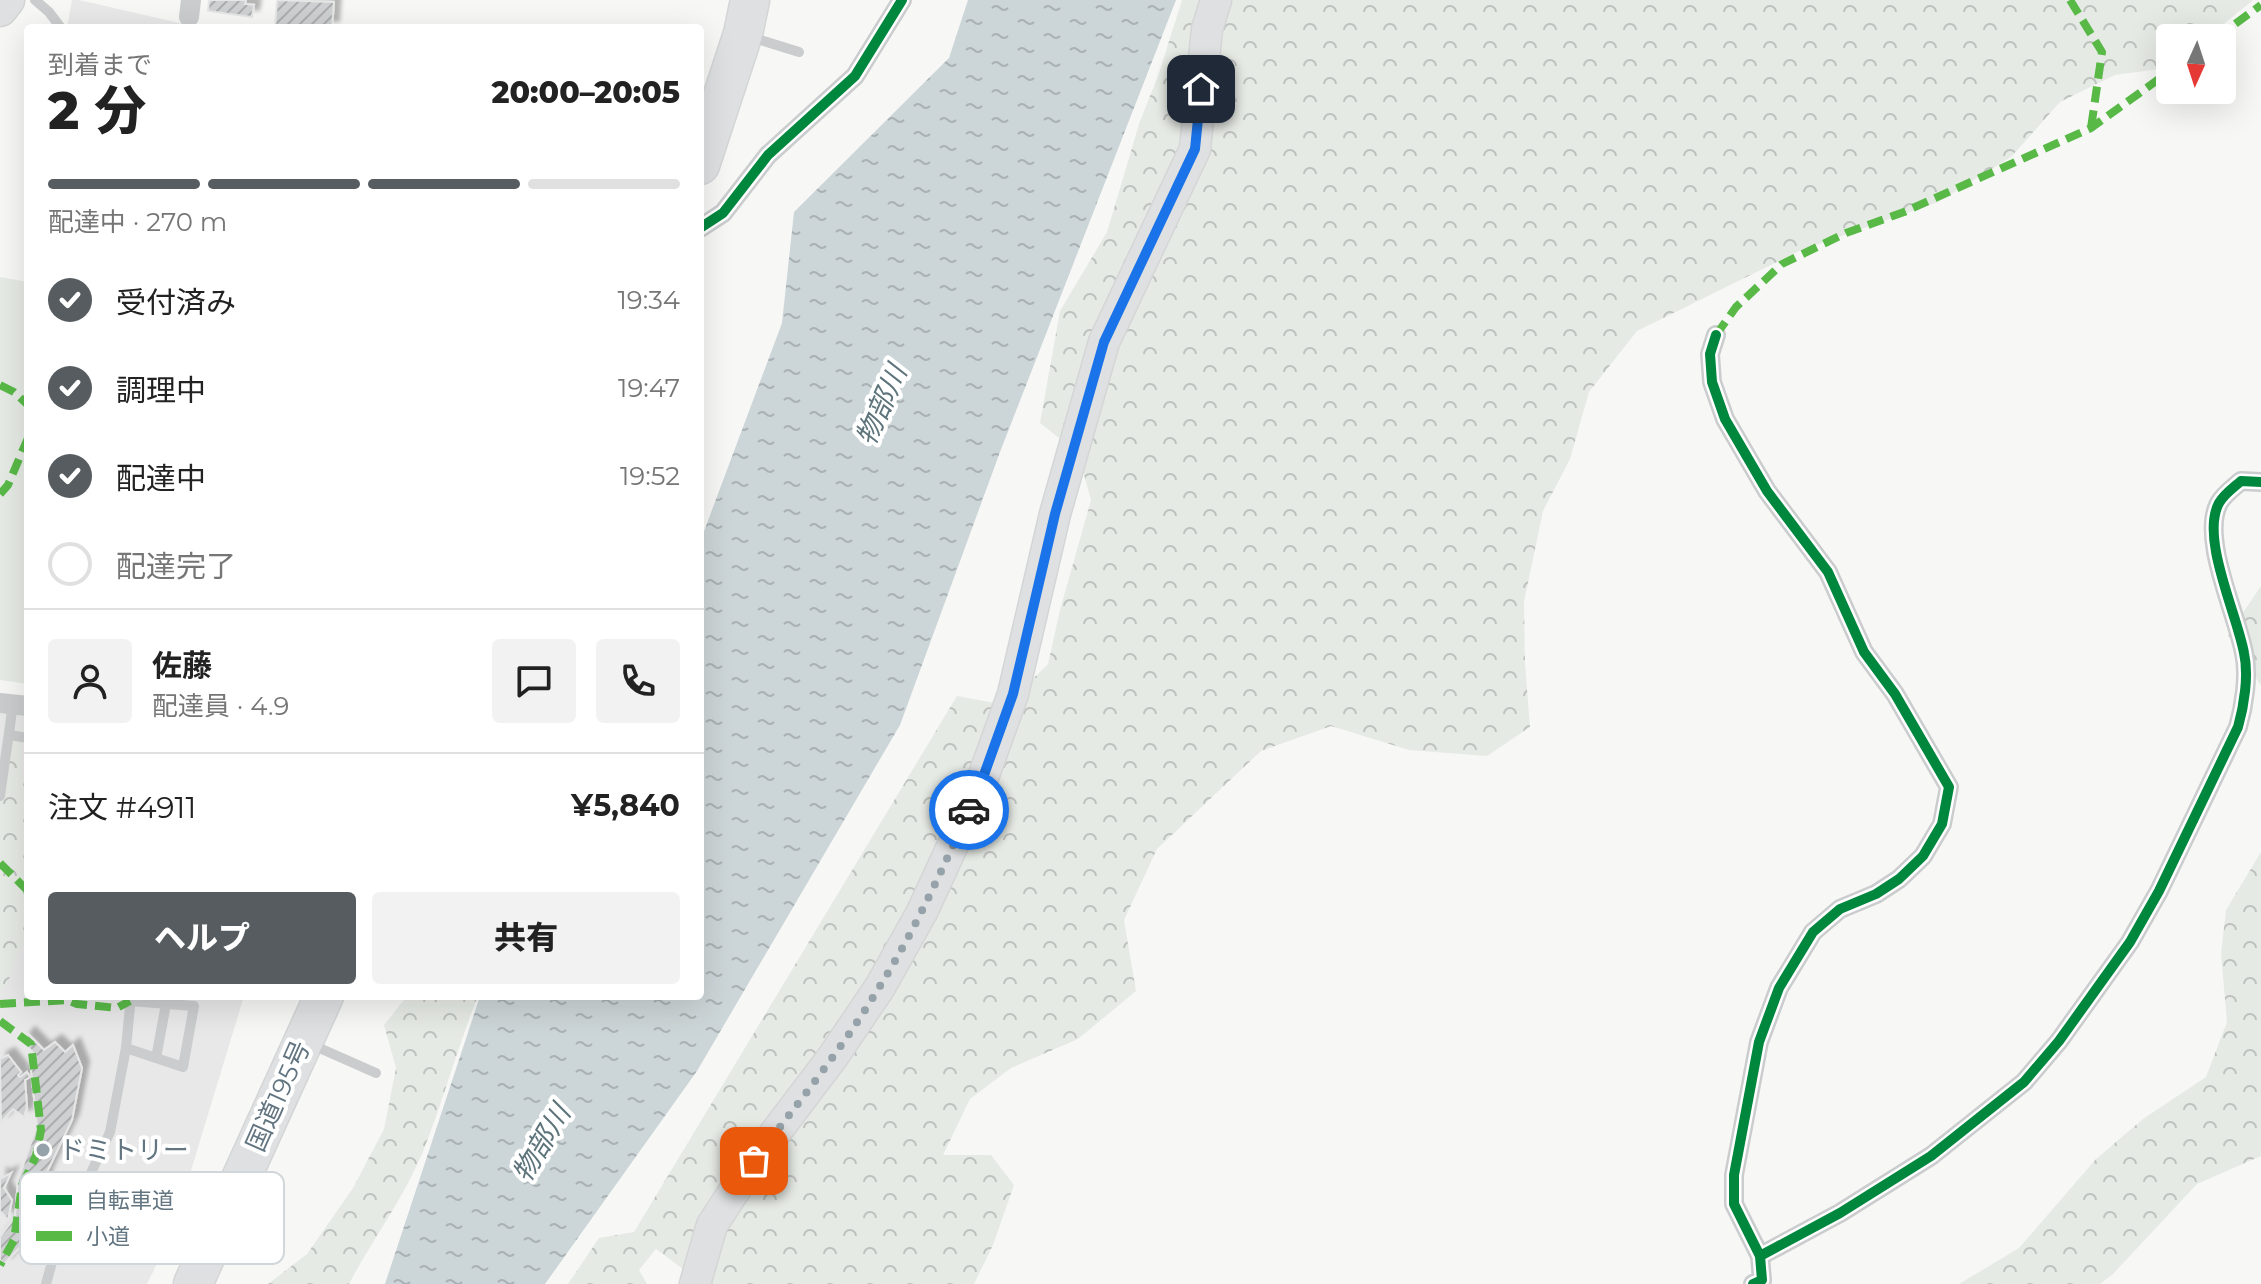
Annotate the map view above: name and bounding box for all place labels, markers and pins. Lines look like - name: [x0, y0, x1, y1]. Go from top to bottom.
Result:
- pin: [1167, 55, 1235, 123]
- pin: [720, 1127, 788, 1195]
- place label: ドミトリー: [59, 1134, 189, 1166]
- marker: ドミトリー: [34, 1141, 52, 1159]

